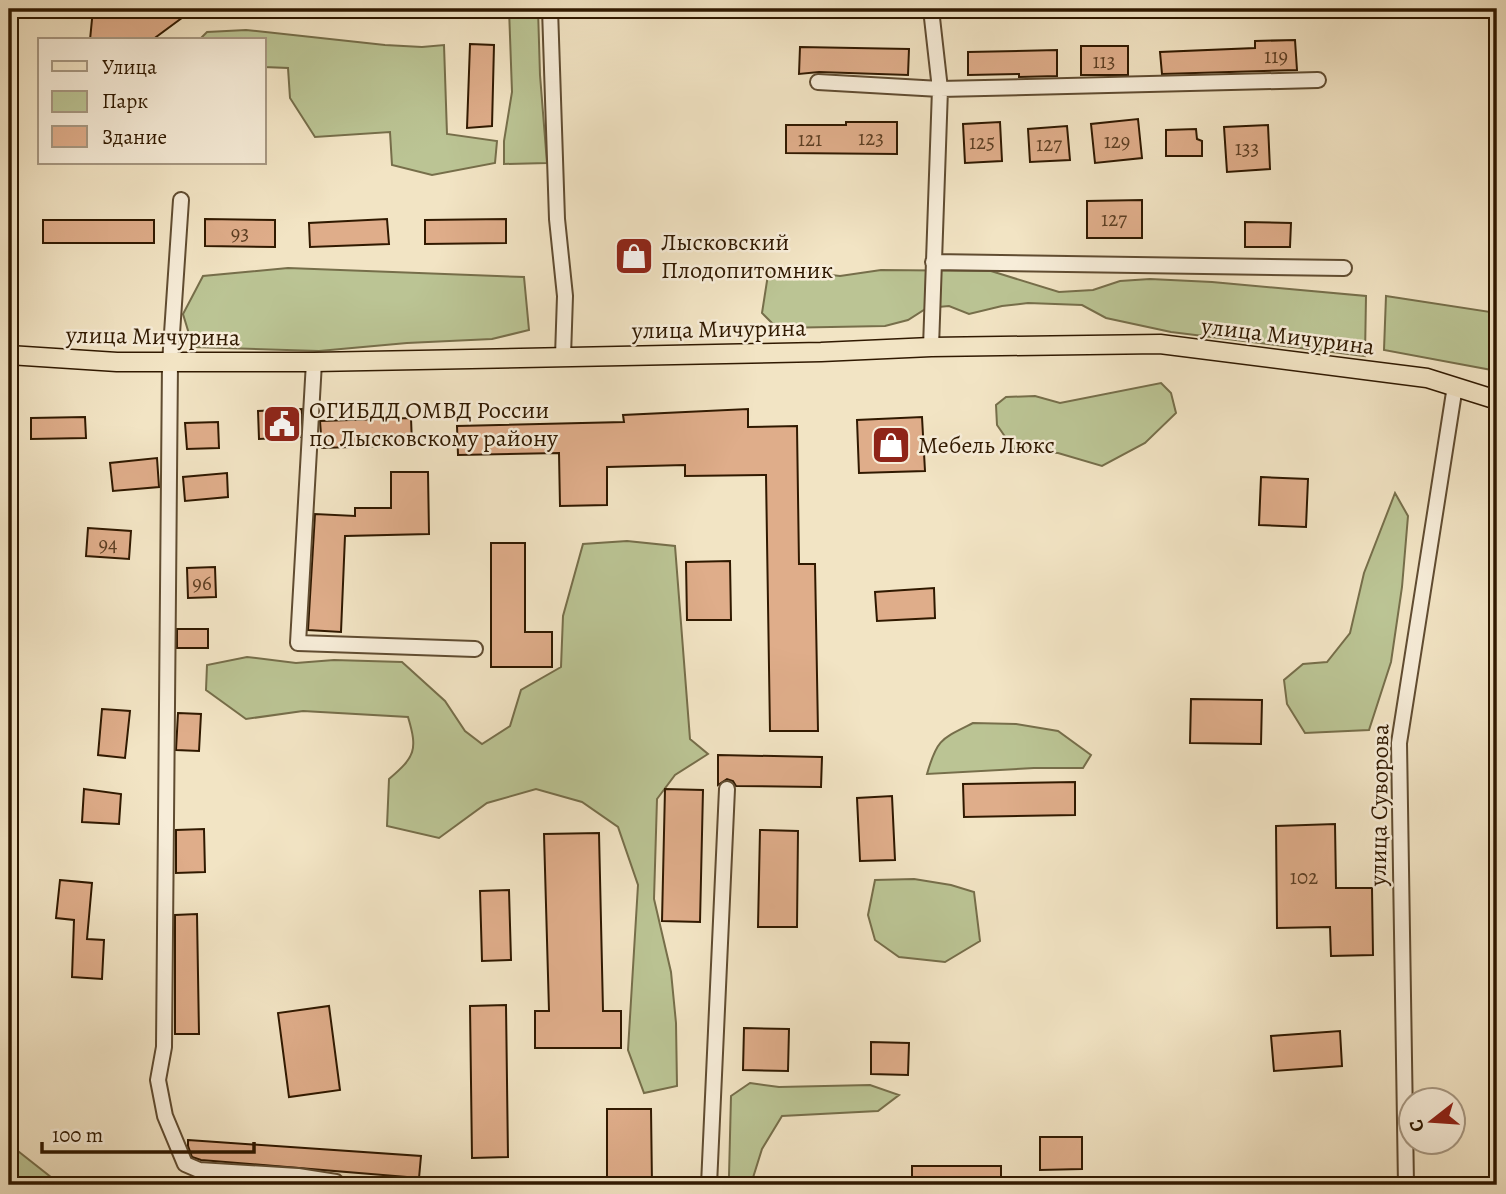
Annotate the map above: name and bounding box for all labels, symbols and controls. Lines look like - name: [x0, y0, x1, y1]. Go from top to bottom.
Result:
- legend: [38, 38, 266, 164]
- house number: 119: [1264, 42, 1288, 70]
- house number: 113: [1092, 47, 1116, 75]
- text: Улица: [102, 53, 157, 81]
- text: Парк: [102, 87, 148, 115]
- text: Здание: [102, 123, 167, 151]
- house number: 123: [858, 124, 884, 152]
- house number: 121: [798, 125, 822, 153]
- house number: 129: [1104, 127, 1130, 155]
- house number: 125: [969, 128, 995, 156]
- house number: 127: [1036, 130, 1062, 158]
- house number: 133: [1235, 134, 1259, 162]
- house number: 127: [1101, 205, 1127, 233]
- house number: 93: [231, 219, 249, 247]
- place label: Лысковский Плодопитомник: [661, 226, 833, 286]
- shop icon: Лысковский Плодопитомник: [613, 235, 655, 277]
- street label: улица Мичурина: [1199, 309, 1376, 362]
- street label: улица Мичурина: [631, 311, 806, 347]
- street label: улица Мичурина: [65, 318, 240, 354]
- place label: ОГИБДД ОМВД России по Лысковскому району: [309, 394, 558, 454]
- public building icon: ОГИБДД ОМВД России по Лысковскому району: [261, 403, 303, 445]
- shop icon: Мебель Люкс: [870, 424, 912, 466]
- place label: Мебель Люкс: [918, 429, 1055, 461]
- house number: 94: [98, 530, 118, 558]
- house number: 96: [192, 569, 212, 597]
- street label: улица Суворова: [1362, 723, 1396, 888]
- house number: 102: [1290, 863, 1318, 891]
- north arrow: [1398, 1086, 1468, 1156]
- scale bar: [42, 1110, 254, 1154]
- text: С: [1403, 1116, 1431, 1135]
- text: 100 m: [52, 1121, 103, 1149]

